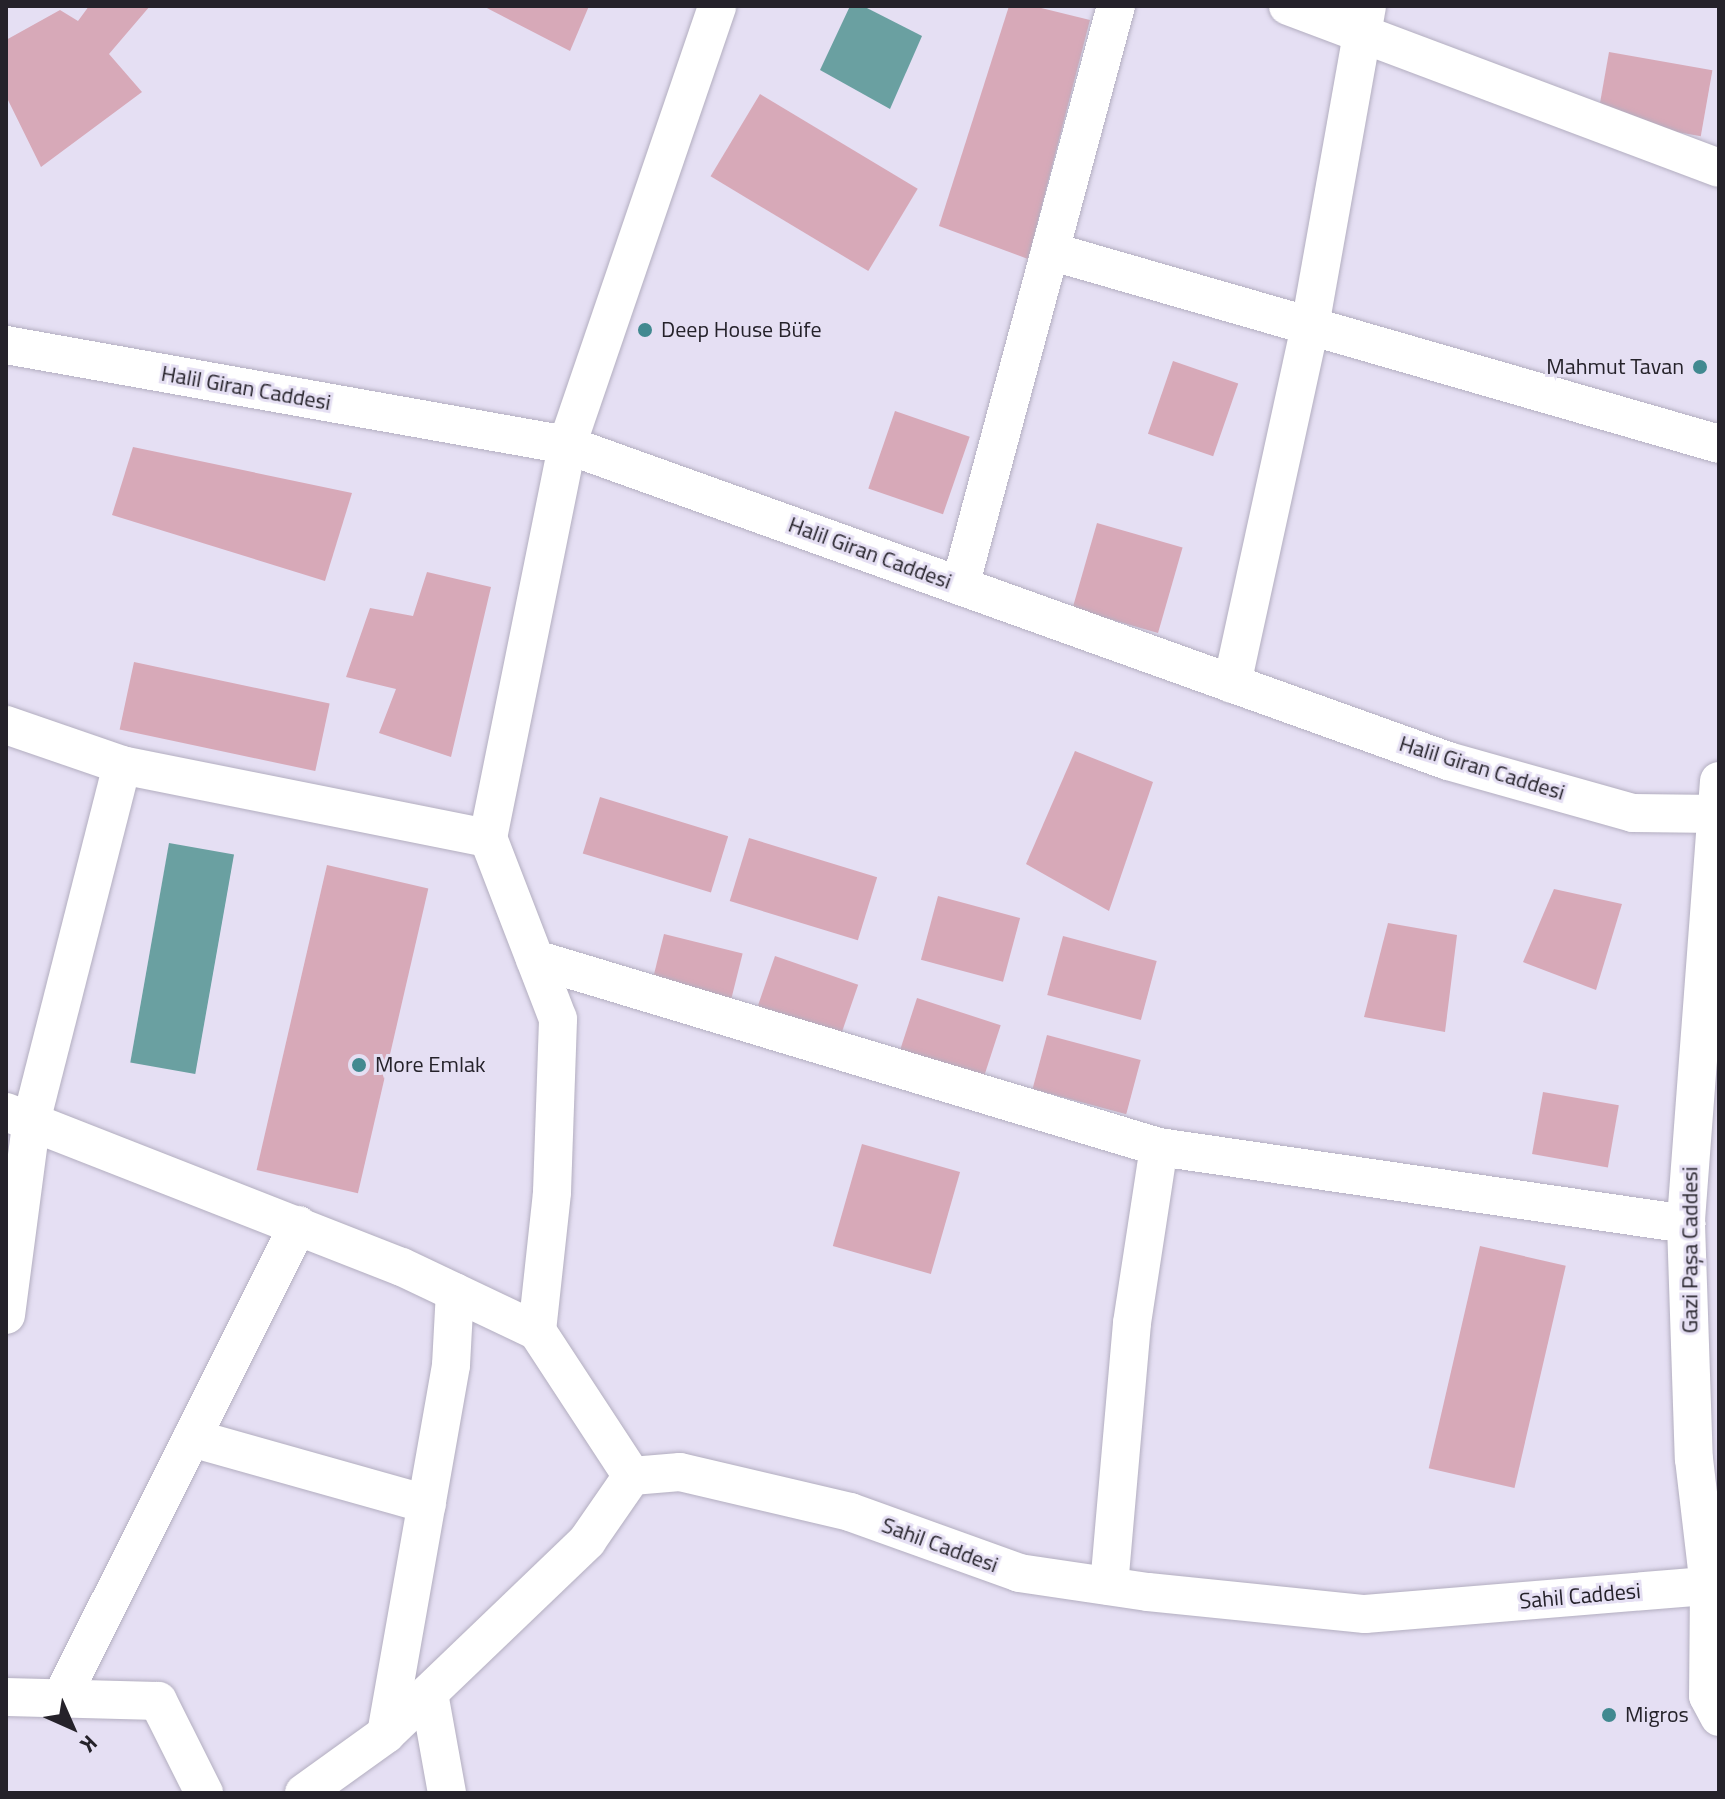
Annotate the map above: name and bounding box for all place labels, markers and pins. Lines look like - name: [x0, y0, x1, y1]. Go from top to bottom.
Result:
- place label: Deep House Büfe: [661, 317, 821, 343]
- marker: Deep House Büfe: [636, 321, 654, 339]
- place label: Mahmut Tavan: [1546, 354, 1684, 380]
- marker: Mahmut Tavan: [1691, 358, 1709, 376]
- place label: More Emlak: [375, 1052, 486, 1078]
- marker: More Emlak: [350, 1056, 368, 1074]
- place label: Migros: [1625, 1702, 1689, 1728]
- marker: Migros: [1600, 1706, 1618, 1724]

